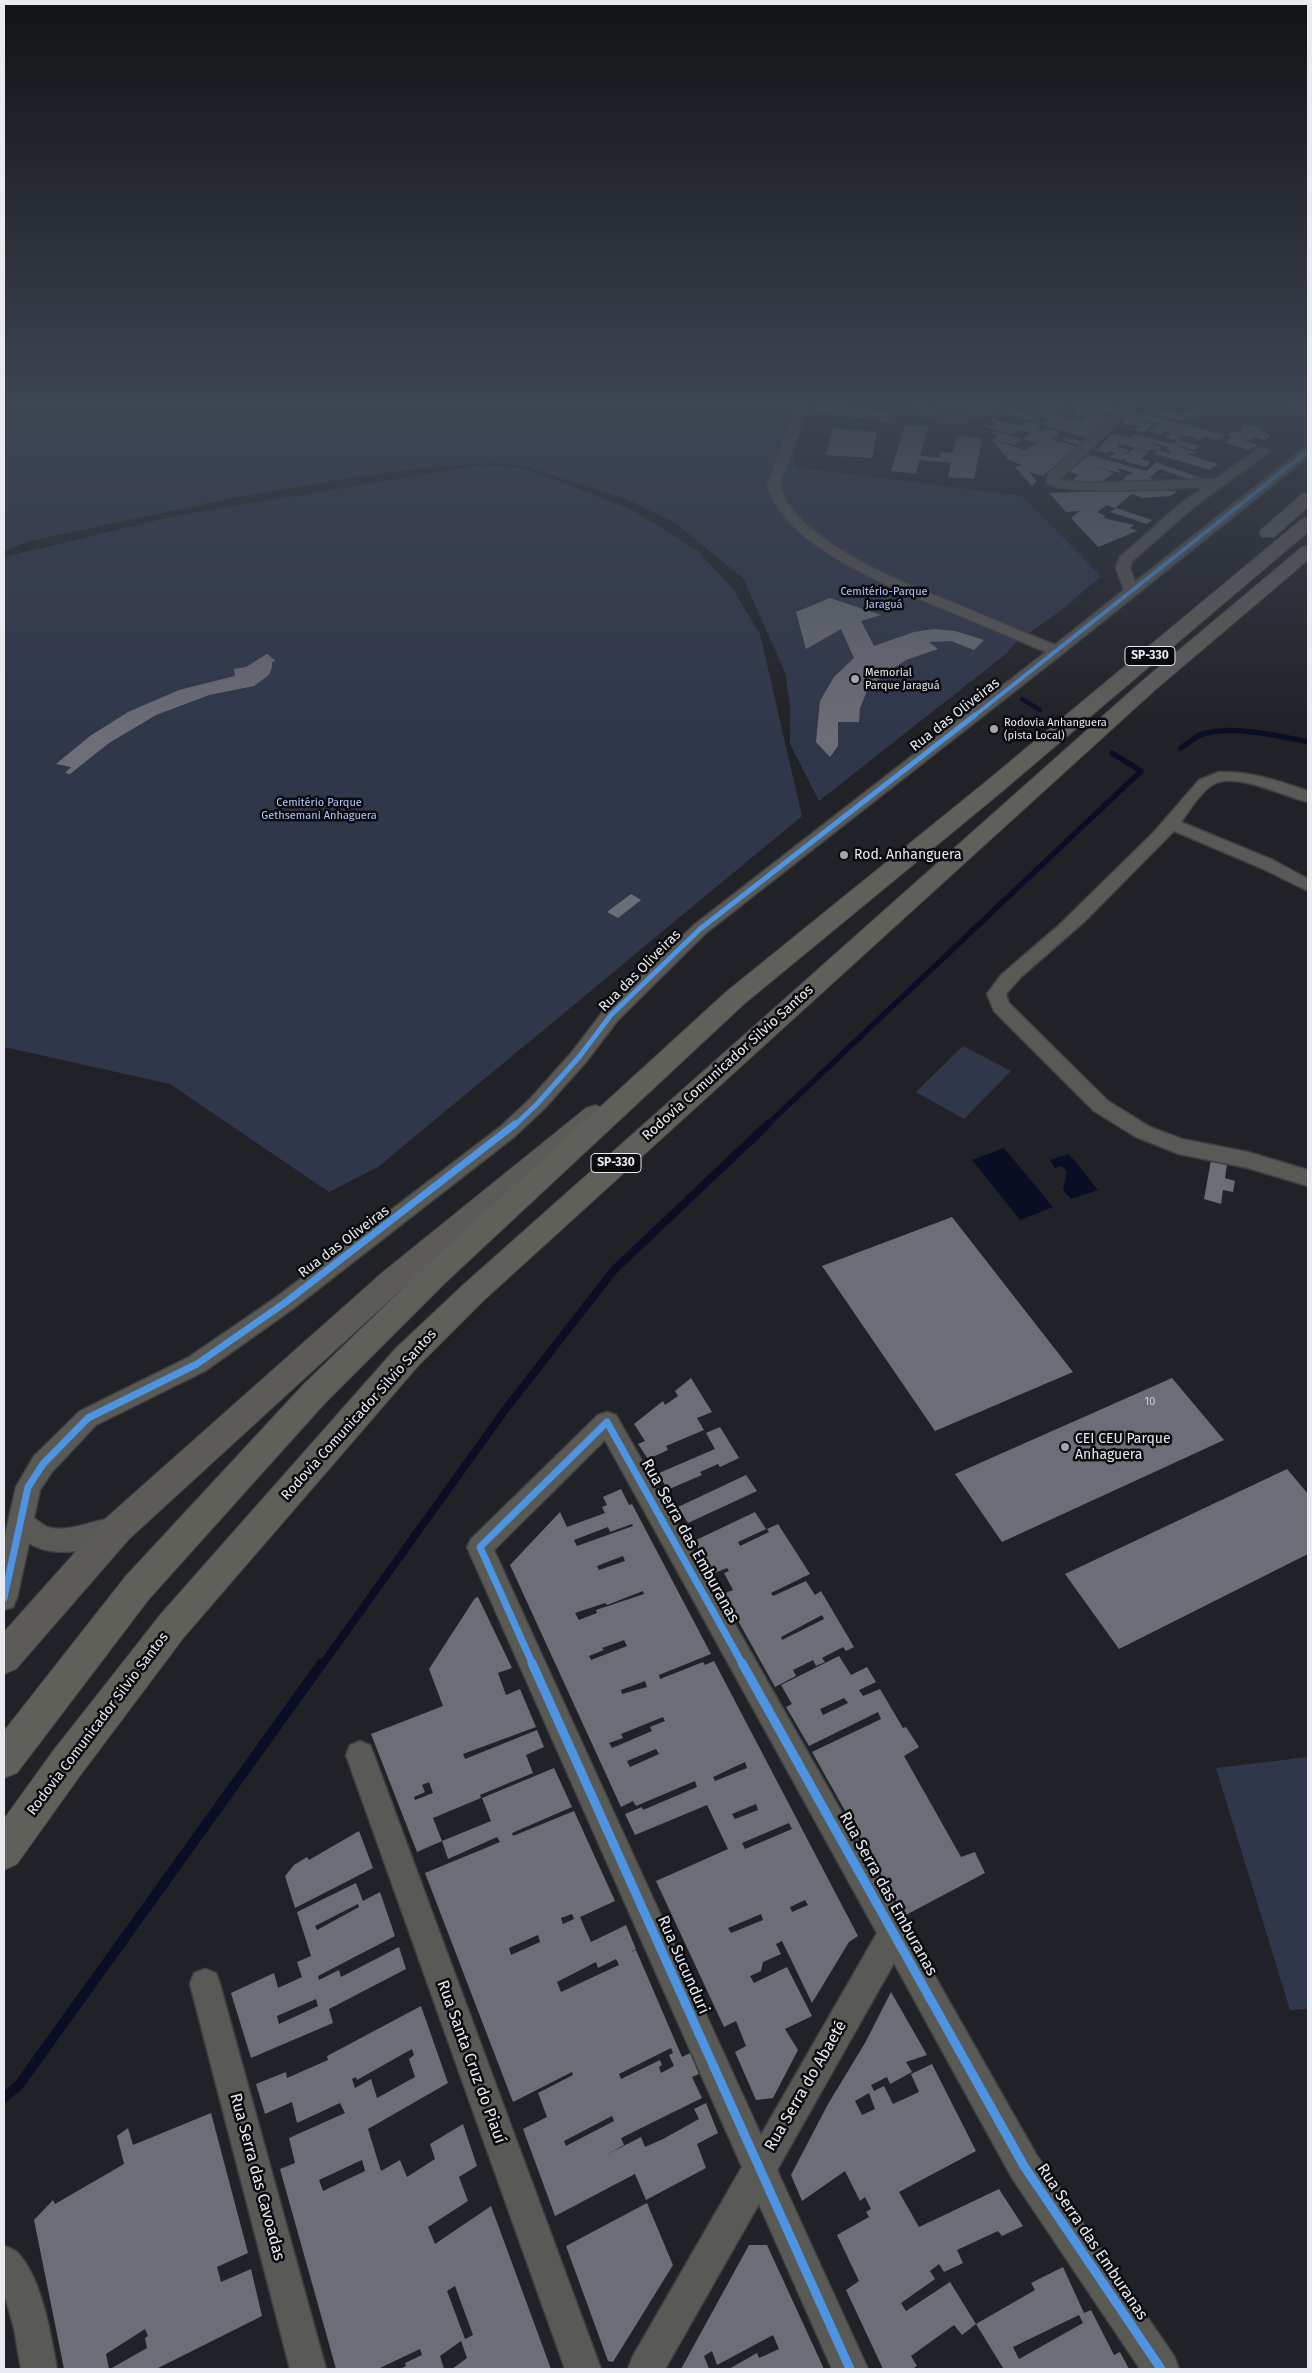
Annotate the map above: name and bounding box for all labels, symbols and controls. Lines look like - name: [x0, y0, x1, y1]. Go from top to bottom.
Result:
- park label: Cemitério-Parque Jaraguá: [840, 585, 928, 611]
- road number: SP-330: [1125, 646, 1175, 666]
- place label: Memorial Parque Jaraguá: [865, 666, 940, 692]
- marker: Memorial Parque Jaraguá: [849, 673, 861, 685]
- street label: Rua das Oliveiras: [907, 675, 1003, 755]
- place label: Rodovia Anhanguera (pista Local): [1004, 716, 1107, 742]
- marker: Rodovia Anhanguera (pista Local): [988, 723, 1000, 735]
- park label: Cemitério Parque Gethsemani Anhaguera: [261, 796, 377, 822]
- place label: Rod. Anhanguera: [854, 847, 962, 863]
- marker: Rod. Anhanguera: [838, 849, 850, 861]
- street label: Rua das Oliveiras: [595, 926, 685, 1016]
- street label: Rodovia Comunicador Silvio Santos: [639, 982, 817, 1144]
- road number: SP-330: [591, 1154, 641, 1172]
- street label: Rua das Oliveiras: [295, 1202, 393, 1282]
- street label: Rodovia Comunicador Silvio Santos: [278, 1326, 440, 1504]
- house number: 10: [1145, 1395, 1155, 1409]
- place label: CEI CEU Parque Anhaguera: [1075, 1431, 1171, 1464]
- marker: CEI CEU Parque Anhaguera: [1059, 1441, 1071, 1453]
- street label: Rua Serra das Emburanas: [637, 1456, 743, 1626]
- street label: Rodovia Comunicador Silvio Santos: [24, 1629, 172, 1819]
- street label: Rua Serra das Emburanas: [835, 1809, 941, 1979]
- street label: Rua Sucunduri: [653, 1913, 713, 2017]
- street label: Rua Santa Cruz do Piauí: [433, 1978, 509, 2146]
- street label: Rua Serra do Abaeté: [761, 2017, 851, 2155]
- street label: Rua Serra das Cavoadas: [225, 2091, 289, 2263]
- street label: Rua Serra das Emburanas: [1032, 2160, 1152, 2324]

